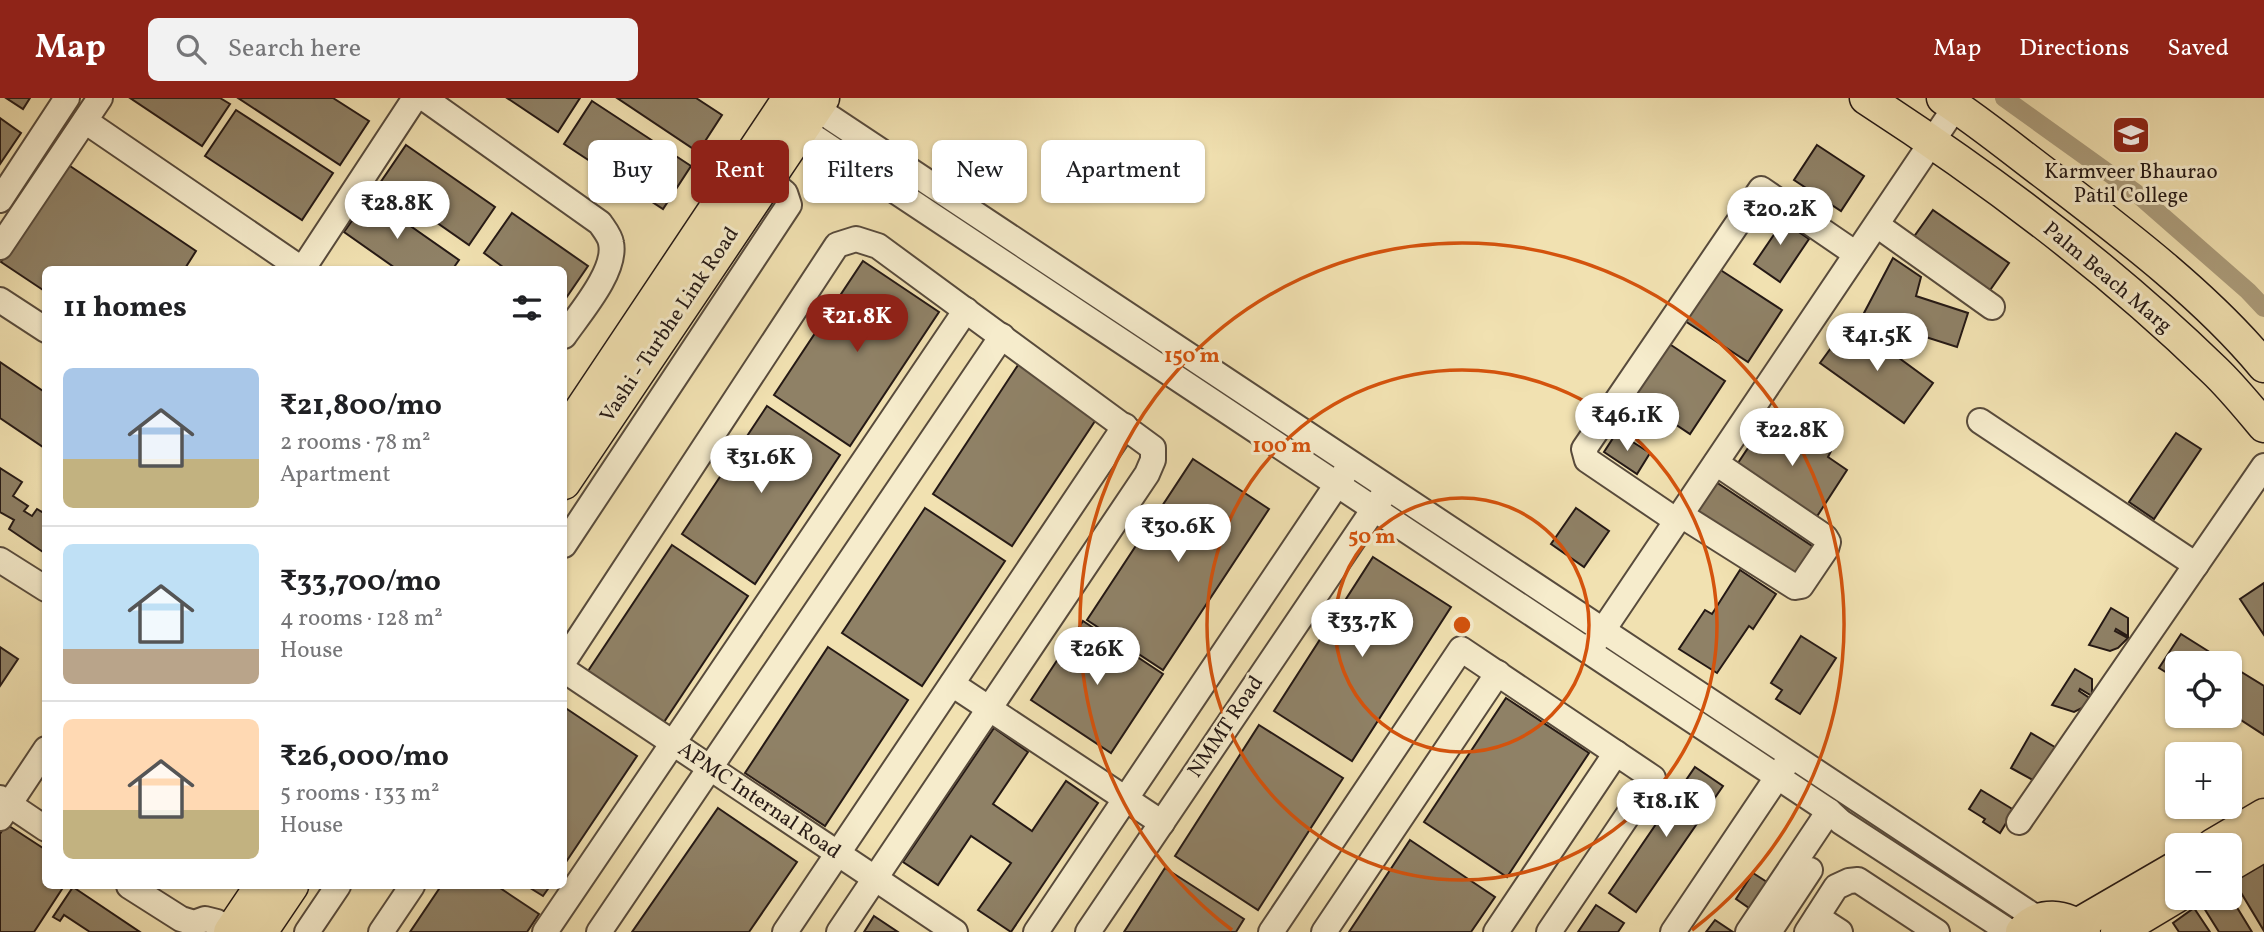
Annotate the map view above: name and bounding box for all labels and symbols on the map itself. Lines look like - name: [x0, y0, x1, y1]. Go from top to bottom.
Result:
- school or university icon: Karmveer Bhaurao Patil College: [2110, 114, 2152, 156]
- place label: Karmveer Bhaurao Patil College: [2044, 158, 2218, 211]
- pin: ₹28.8K: [340, 181, 454, 241]
- pin: ₹20.2K: [1723, 188, 1837, 247]
- street label: Palm Beach Marg: [2036, 215, 2178, 341]
- street label: Vashi - Turbhe Link Road: [594, 222, 746, 428]
- pin: ₹21.8K: [800, 294, 914, 354]
- pin: ₹41.5K: [1820, 314, 1934, 373]
- text: 150 m: [1164, 342, 1220, 371]
- pin: ₹46.1K: [1570, 394, 1684, 453]
- pin: ₹22.8K: [1735, 408, 1849, 468]
- text: 100 m: [1252, 432, 1312, 461]
- pin: ₹31.6K: [704, 436, 818, 495]
- pin: ₹30.6K: [1121, 504, 1235, 564]
- text: 50 m: [1348, 523, 1396, 552]
- pin: ₹33.7K: [1305, 600, 1419, 659]
- centre of rings: [1450, 613, 1474, 637]
- pin: ₹26K: [1056, 628, 1138, 687]
- street label: NMMT Road: [1181, 670, 1271, 784]
- street label: APMC Internal Road: [672, 736, 846, 866]
- pin: ₹18.1K: [1609, 780, 1723, 839]

